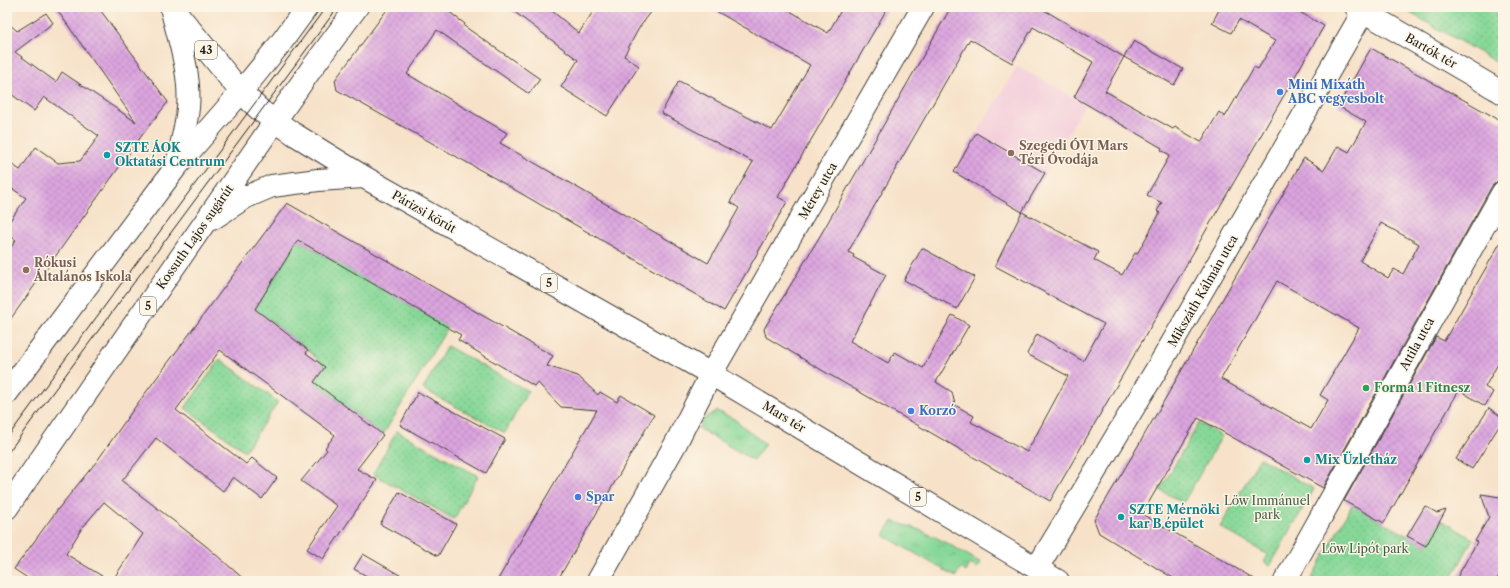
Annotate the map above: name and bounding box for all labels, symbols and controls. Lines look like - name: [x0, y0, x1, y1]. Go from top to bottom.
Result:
- street label: Bartók tér: [1403, 30, 1460, 71]
- road number: 43: [195, 41, 217, 59]
- place label: Mini Mixáth ABC vegyesbolt: [1287, 77, 1384, 106]
- marker: Mini Mixáth ABC vegyesbolt: [1275, 87, 1285, 97]
- place label: Szegedi ÓVI Mars Téri Óvodája: [1019, 137, 1129, 167]
- place label: SZTE ÁOK Oktatási Centrum: [115, 139, 225, 169]
- marker: Szegedi ÓVI Mars Téri Óvodája: [1006, 148, 1016, 158]
- marker: SZTE ÁOK Oktatási Centrum: [102, 150, 112, 160]
- street label: Mérey utca: [795, 159, 840, 222]
- street label: Kossuth Lajos sugárút: [153, 181, 237, 292]
- street label: Párizsi körút: [390, 187, 460, 236]
- street label: Mikszáth Kálmán utca: [1164, 231, 1241, 350]
- place label: Rókusi Általános Iskola: [33, 255, 133, 284]
- marker: Rókusi Általános Iskola: [21, 265, 31, 275]
- road number: 5: [541, 274, 557, 292]
- road number: 5: [140, 297, 156, 315]
- street label: Attila utca: [1395, 314, 1438, 374]
- place label: Forma 1 Fitnesz: [1374, 380, 1471, 395]
- marker: Forma 1 Fitnesz: [1361, 383, 1371, 393]
- street label: Mars tér: [760, 398, 809, 435]
- place label: Korzó: [919, 403, 957, 418]
- marker: Korzó: [906, 406, 916, 416]
- place label: Mix Üzletház: [1315, 451, 1397, 467]
- marker: Mix Üzletház: [1302, 455, 1312, 465]
- road number: 5: [910, 488, 926, 506]
- place label: Spar: [586, 489, 615, 504]
- marker: Spar: [573, 492, 583, 502]
- park label: Löw Immánuel park: [1224, 493, 1310, 522]
- place label: SZTE Mérnöki kar B épület: [1129, 502, 1221, 531]
- marker: SZTE Mérnöki kar B épület: [1116, 512, 1126, 522]
- park label: Löw Lipót park: [1321, 541, 1410, 556]

